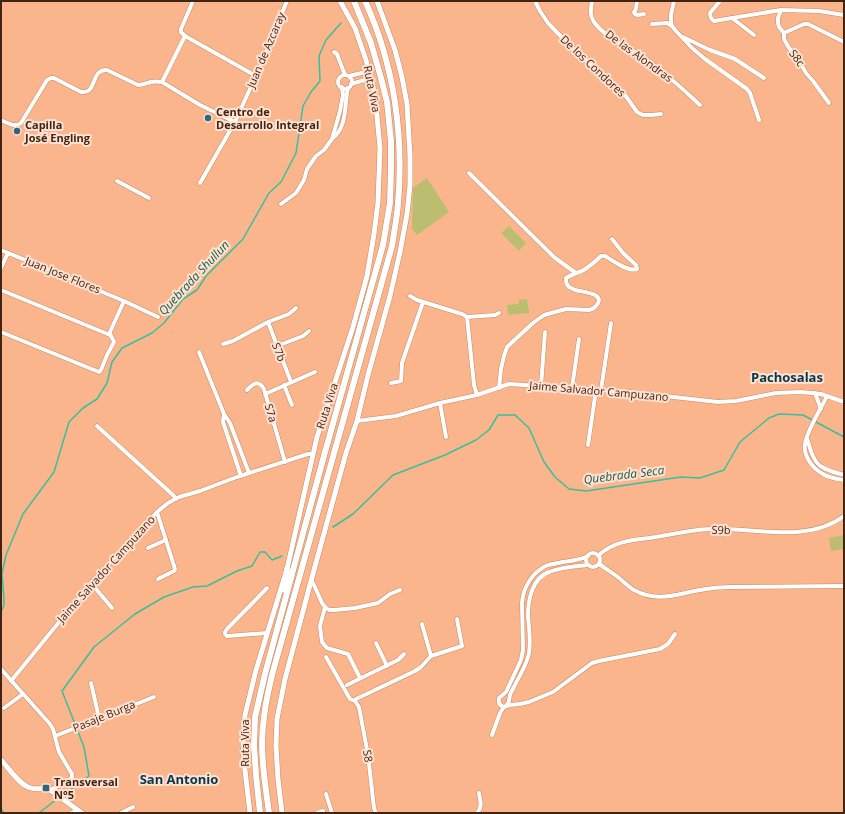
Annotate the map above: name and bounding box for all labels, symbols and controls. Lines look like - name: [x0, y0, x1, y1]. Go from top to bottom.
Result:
- street label: Juan de Azcaray: [242, 9, 288, 91]
- street label: De las Alondras: [603, 26, 676, 85]
- street label: De los Condores: [557, 31, 629, 100]
- street label: S8c: [786, 46, 809, 69]
- street label: Ruta Viva: [361, 64, 384, 114]
- place label: Centro de Desarrollo Integral: [216, 104, 319, 132]
- marker: Centro de Desarrollo Integral: [203, 113, 213, 123]
- place label: Capilla José Engling: [24, 117, 91, 145]
- marker: Capilla José Engling: [12, 126, 22, 136]
- water label: Quebrada Shullun: [154, 236, 233, 319]
- street label: Juan Jose Flores: [22, 252, 103, 297]
- street label: S7b: [269, 340, 290, 364]
- district label: Pachosalas: [751, 368, 823, 386]
- street label: Jaime Salvador Campuzano: [528, 377, 670, 404]
- street label: Ruta Viva: [312, 381, 341, 431]
- street label: S7a: [262, 402, 281, 424]
- water label: Quebrada Seca: [583, 461, 665, 488]
- street label: Jaime Salvador Campuzano: [53, 511, 158, 626]
- street label: S9b: [711, 522, 731, 537]
- street label: Pasaje Burga: [70, 696, 137, 735]
- street label: Ruta Viva: [237, 719, 252, 767]
- street label: S8: [360, 749, 377, 763]
- district label: San Antonio: [140, 770, 218, 788]
- place label: Transversal N°5: [54, 774, 118, 802]
- marker: Transversal N°5: [41, 783, 51, 793]

